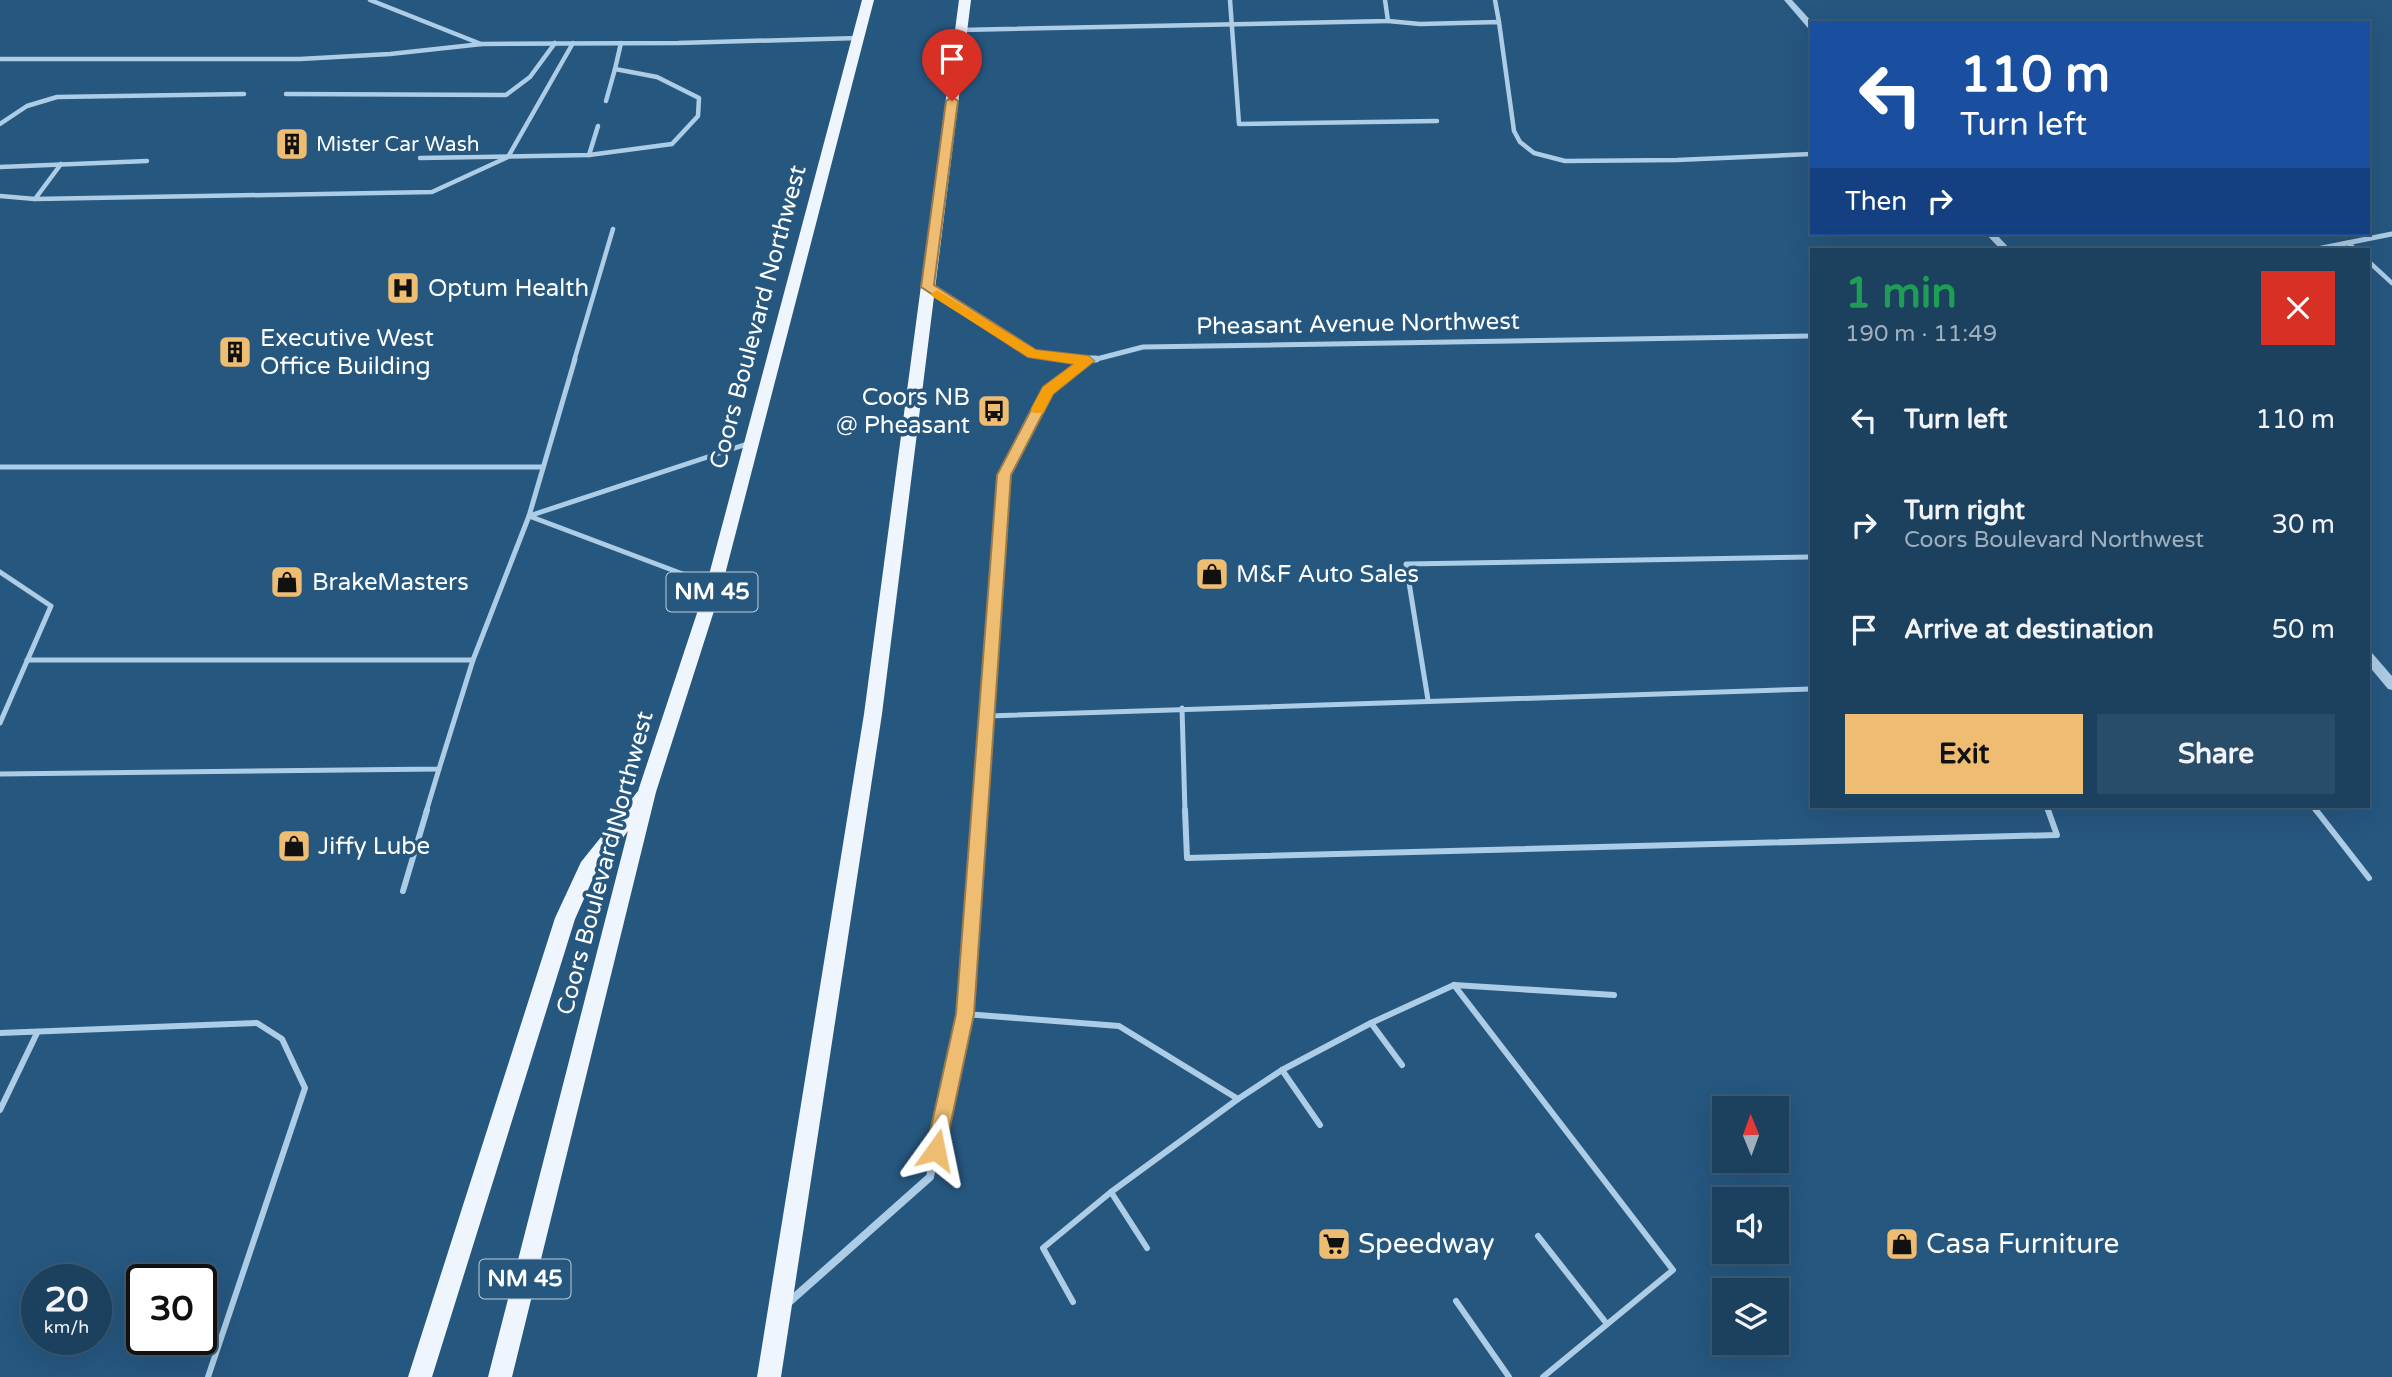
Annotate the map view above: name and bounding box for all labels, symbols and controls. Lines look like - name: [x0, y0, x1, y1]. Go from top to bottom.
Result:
- pin: [922, 29, 982, 101]
- icon: arrive: [933, 40, 971, 78]
- text: 110 m: [1960, 46, 2110, 105]
- icon: left: [1845, 49, 1936, 140]
- text: Turn left: [1960, 106, 2087, 144]
- building icon: Mister Car Wash: [273, 125, 311, 163]
- place label: Mister Car Wash: [316, 132, 480, 157]
- street label: Coors Boulevard Northwest: [703, 162, 813, 472]
- icon: right: [1921, 182, 1959, 220]
- text: Then: [1845, 186, 1907, 217]
- text: 1 min: [1845, 268, 1957, 319]
- hospital icon: Optum Health: [384, 269, 422, 307]
- button: close: [2261, 271, 2335, 345]
- place label: Optum Health: [428, 274, 589, 303]
- street label: Pheasant Avenue Northwest: [1196, 307, 1520, 341]
- text: 190 m · 11:49: [1845, 320, 1997, 348]
- place label: Executive West Office Building: [260, 324, 434, 381]
- building icon: Executive West Office Building: [216, 333, 254, 371]
- place label: Coors NB @ Pheasant: [836, 383, 970, 440]
- bus stop icon: Coors NB @ Pheasant: [975, 392, 1013, 430]
- icon: left: [1845, 401, 1883, 439]
- text: Turn left: [1904, 404, 2007, 435]
- text: 110 m: [2255, 404, 2335, 435]
- text: Turn right: [1904, 495, 2025, 526]
- icon: right: [1845, 506, 1883, 544]
- text: 30 m: [2272, 509, 2335, 540]
- text: Coors Boulevard Northwest: [1904, 526, 2204, 554]
- shop icon: M&F Auto Sales: [1193, 555, 1231, 593]
- place label: M&F Auto Sales: [1236, 560, 1419, 589]
- shop icon: BrakeMasters: [268, 563, 306, 601]
- place label: BrakeMasters: [312, 568, 469, 597]
- road number: NM 45: [666, 572, 758, 612]
- icon: arrive: [1845, 611, 1883, 649]
- text: Arrive at destination: [1904, 614, 2154, 645]
- text: 50 m: [2272, 614, 2335, 645]
- street label: Coors Boulevard Northwest: [550, 708, 660, 1018]
- button: Exit: [1845, 714, 2083, 794]
- button: Share: [2097, 714, 2335, 794]
- shop icon: Jiffy Lube: [275, 827, 313, 865]
- place label: Jiffy Lube: [318, 832, 430, 861]
- north arrow: [1712, 1096, 1788, 1172]
- map controls: [1712, 1096, 1789, 1355]
- position arrow: [899, 1113, 973, 1187]
- button: sound: [1712, 1187, 1789, 1264]
- supermarket icon: Speedway: [1315, 1225, 1353, 1263]
- shop icon: Casa Furniture: [1883, 1225, 1921, 1263]
- place label: Speedway: [1358, 1227, 1495, 1261]
- place label: Casa Furniture: [1926, 1227, 2119, 1261]
- road number: NM 45: [480, 1260, 570, 1298]
- speed limit sign: 30: [126, 1264, 217, 1355]
- button: layers: [1712, 1278, 1789, 1355]
- text: 20: [45, 1279, 88, 1321]
- text: km/h: [44, 1316, 89, 1338]

